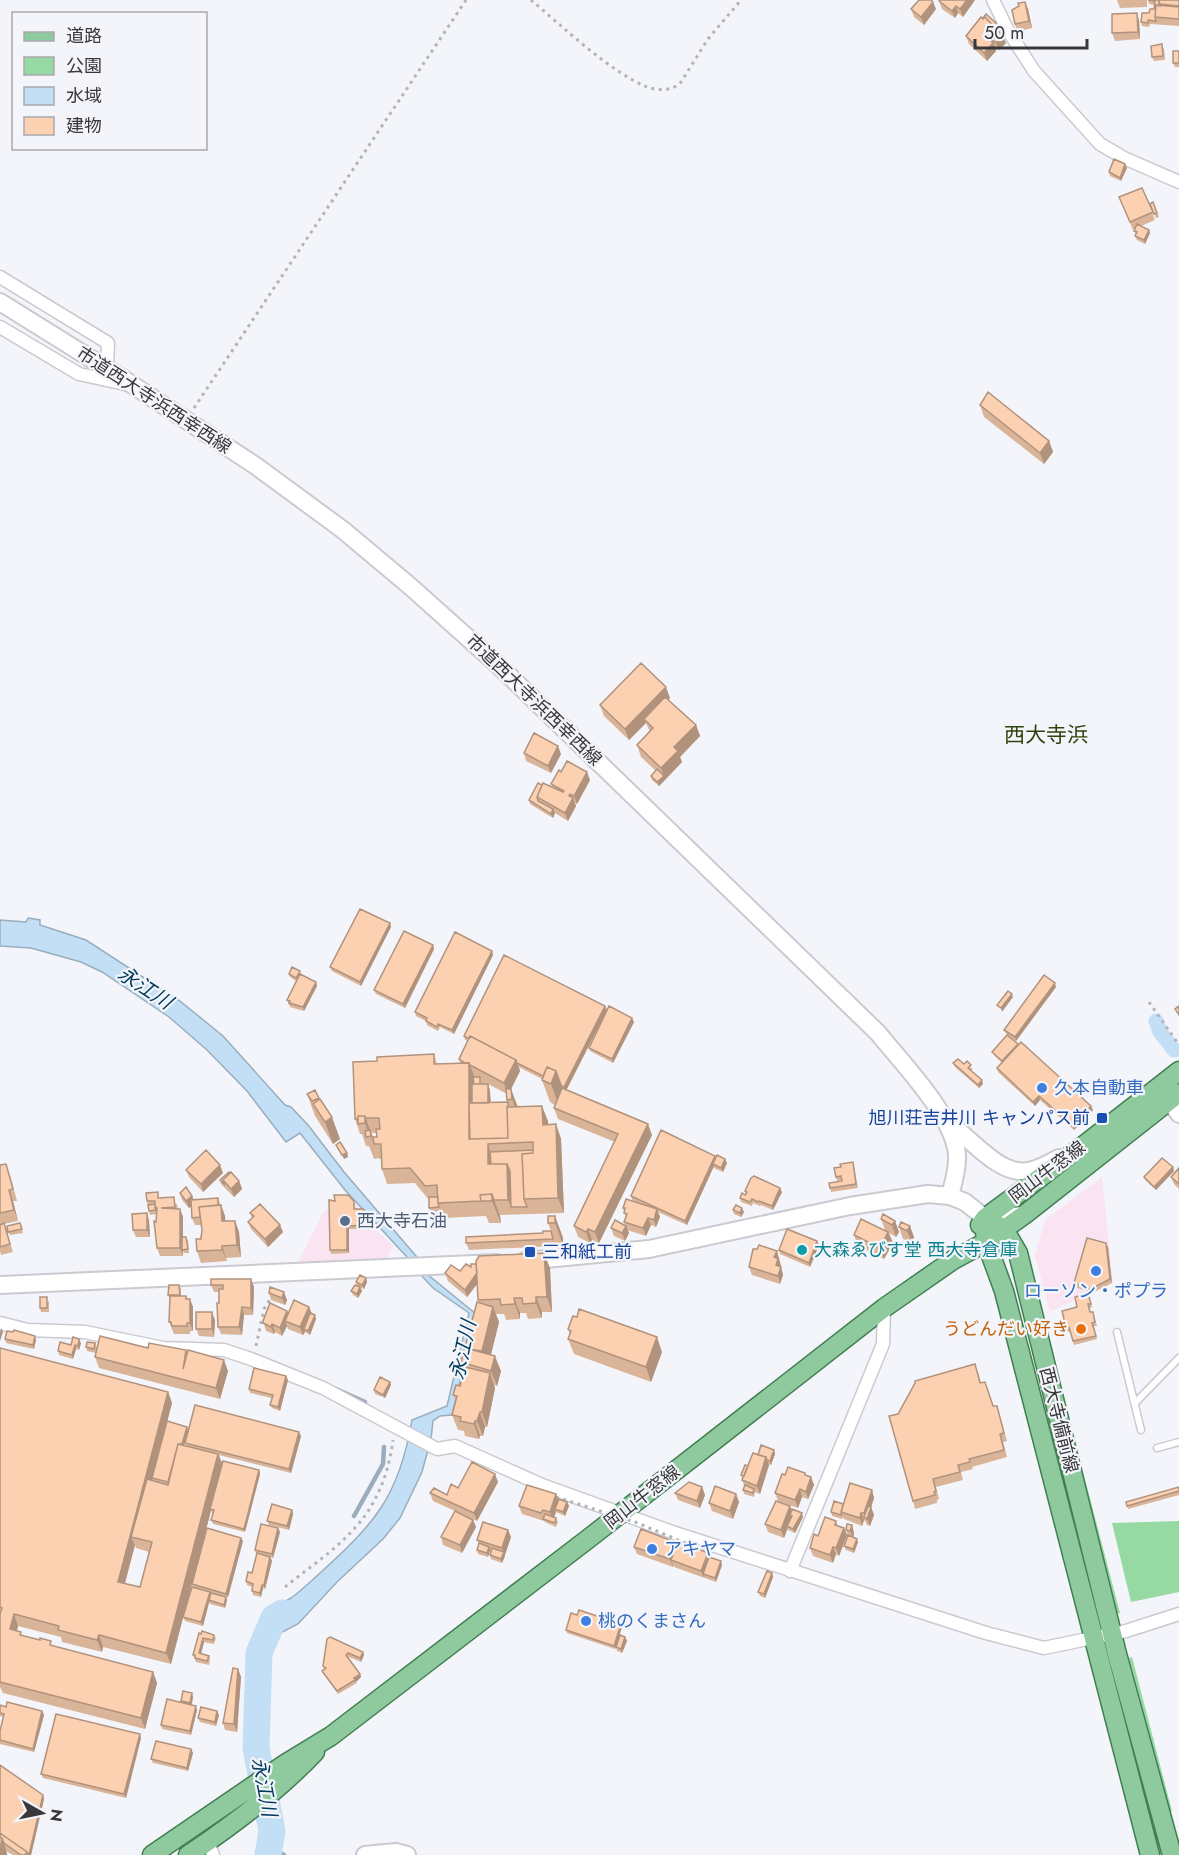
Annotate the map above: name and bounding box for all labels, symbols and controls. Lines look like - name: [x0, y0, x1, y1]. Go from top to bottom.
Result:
- legend: [12, 12, 207, 150]
- scale bar: [975, 12, 1088, 50]
- text: 50 m: [984, 20, 1024, 46]
- text: 道路: [66, 23, 102, 49]
- text: 公園: [66, 53, 102, 79]
- text: 水域: [66, 83, 102, 109]
- text: 建物: [66, 113, 102, 139]
- street label: 市道西大寺浜西幸西線: [71, 340, 237, 460]
- street label: 市道西大寺浜西幸西線: [460, 628, 608, 772]
- district label: 西大寺浜: [1004, 720, 1088, 750]
- water label: 永江川: [112, 960, 180, 1018]
- place label: 久本自動車: [1054, 1075, 1144, 1101]
- marker: 久本自動車: [1035, 1081, 1049, 1095]
- place label: 旭川荘吉井川 キャンパス前: [869, 1105, 1090, 1131]
- marker: 旭川荘吉井川 キャンパス前: [1095, 1111, 1109, 1125]
- street label: 岡山牛窓線: [1003, 1135, 1091, 1209]
- place label: 西大寺石油: [357, 1208, 447, 1234]
- marker: 西大寺石油: [338, 1214, 352, 1228]
- place label: 大森ゑびす堂 西大寺倉庫: [814, 1237, 1017, 1263]
- place label: 三和紙工前: [542, 1239, 632, 1265]
- marker: 大森ゑびす堂 西大寺倉庫: [795, 1243, 809, 1257]
- marker: 三和紙工前: [523, 1245, 537, 1259]
- marker: ローソン・ポプラ: [1089, 1264, 1103, 1278]
- place label: ローソン・ポプラ: [1024, 1278, 1168, 1304]
- water label: 永江川: [443, 1316, 484, 1382]
- place label: うどんだい好き: [943, 1316, 1069, 1342]
- marker: うどんだい好き: [1074, 1322, 1088, 1336]
- street label: 西大寺備前線: [1033, 1364, 1085, 1476]
- street label: 岡山牛窓線: [599, 1459, 685, 1535]
- place label: アキヤマ: [664, 1536, 736, 1562]
- marker: アキヤマ: [645, 1542, 659, 1556]
- place label: 桃のくまさん: [598, 1608, 706, 1634]
- marker: 桃のくまさん: [579, 1614, 593, 1628]
- water label: 永江川: [244, 1755, 284, 1821]
- north arrow: [12, 1783, 72, 1843]
- text: N: [44, 1807, 69, 1823]

